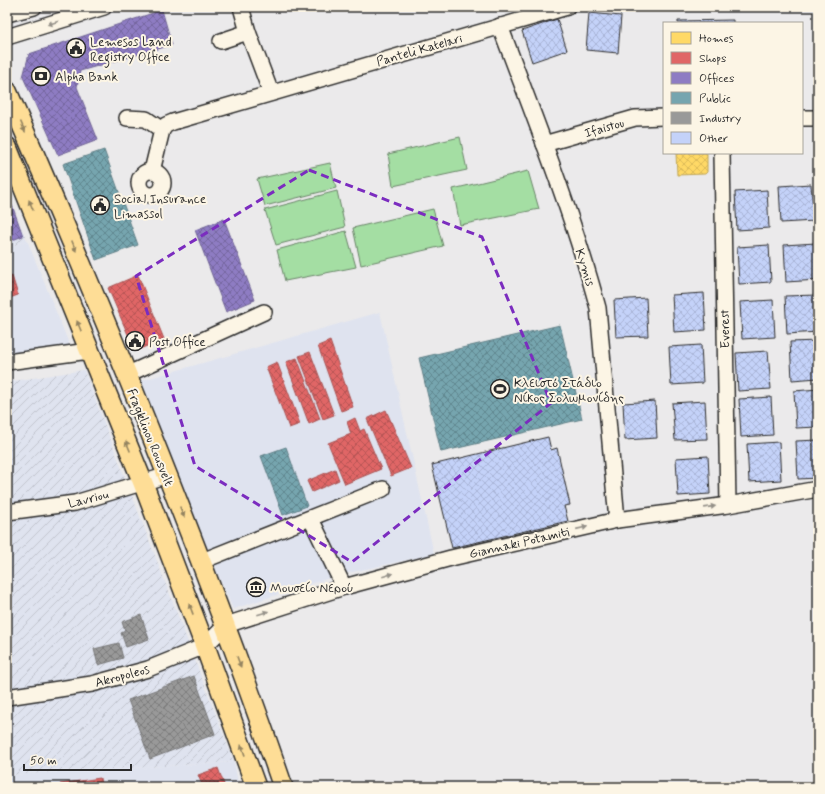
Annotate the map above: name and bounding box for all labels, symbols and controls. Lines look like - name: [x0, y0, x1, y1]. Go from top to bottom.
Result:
- one-way arrow: [47, 20, 59, 26]
- legend: [663, 22, 803, 154]
- street label: Panteli Katelari: [374, 30, 464, 71]
- text: Homes: [699, 31, 734, 47]
- place label: Lemesos Land Registry Office: [90, 34, 172, 68]
- public building icon: Lemesos Land Registry Office: [65, 37, 87, 59]
- text: Shops: [699, 51, 726, 67]
- bank icon: Alpha Bank: [30, 65, 52, 87]
- place label: Alpha Bank: [55, 69, 118, 86]
- text: Offices: [699, 71, 734, 87]
- text: Public: [699, 91, 731, 107]
- text: Industry: [699, 111, 741, 127]
- street label: Ifaistou: [583, 115, 627, 142]
- one-way arrow: [20, 121, 26, 133]
- text: Other: [699, 131, 728, 147]
- place label: Social Insurance Limassol: [114, 191, 206, 223]
- public building icon: Social Insurance Limassol: [89, 194, 111, 216]
- one-way arrow: [27, 199, 33, 211]
- one-way arrow: [71, 241, 77, 253]
- street label: Kymis: [571, 247, 599, 289]
- street label: Everest: [717, 309, 734, 349]
- one-way arrow: [75, 320, 81, 332]
- public building icon: Post Office: [124, 330, 146, 352]
- place label: Post Office: [149, 334, 206, 351]
- place label: Κλειστό Στάδιο Νίκος Σολωμονίδης: [514, 375, 624, 407]
- sports icon: Κλειστό Στάδιο Νίκος Σολωμονίδης: [489, 378, 511, 400]
- street label: Fragklinou Rousvelt: [121, 386, 177, 489]
- one-way arrow: [125, 441, 131, 452]
- street label: Lavriou: [66, 486, 110, 513]
- one-way arrow: [704, 504, 716, 510]
- one-way arrow: [179, 506, 185, 517]
- street label: Giannaki Potamiti: [468, 524, 571, 563]
- one-way arrow: [576, 524, 588, 530]
- one-way arrow: [382, 572, 394, 578]
- museum icon: Μουσείο Νερού: [245, 576, 267, 598]
- place label: Μουσείο Νερού: [270, 580, 354, 597]
- one-way arrow: [188, 603, 194, 615]
- one-way arrow: [258, 610, 270, 616]
- one-way arrow: [237, 656, 243, 668]
- street label: Akropoleos: [93, 661, 152, 692]
- one-way arrow: [239, 744, 245, 756]
- scale bar: [24, 746, 131, 772]
- text: 50 m: [30, 753, 57, 769]

